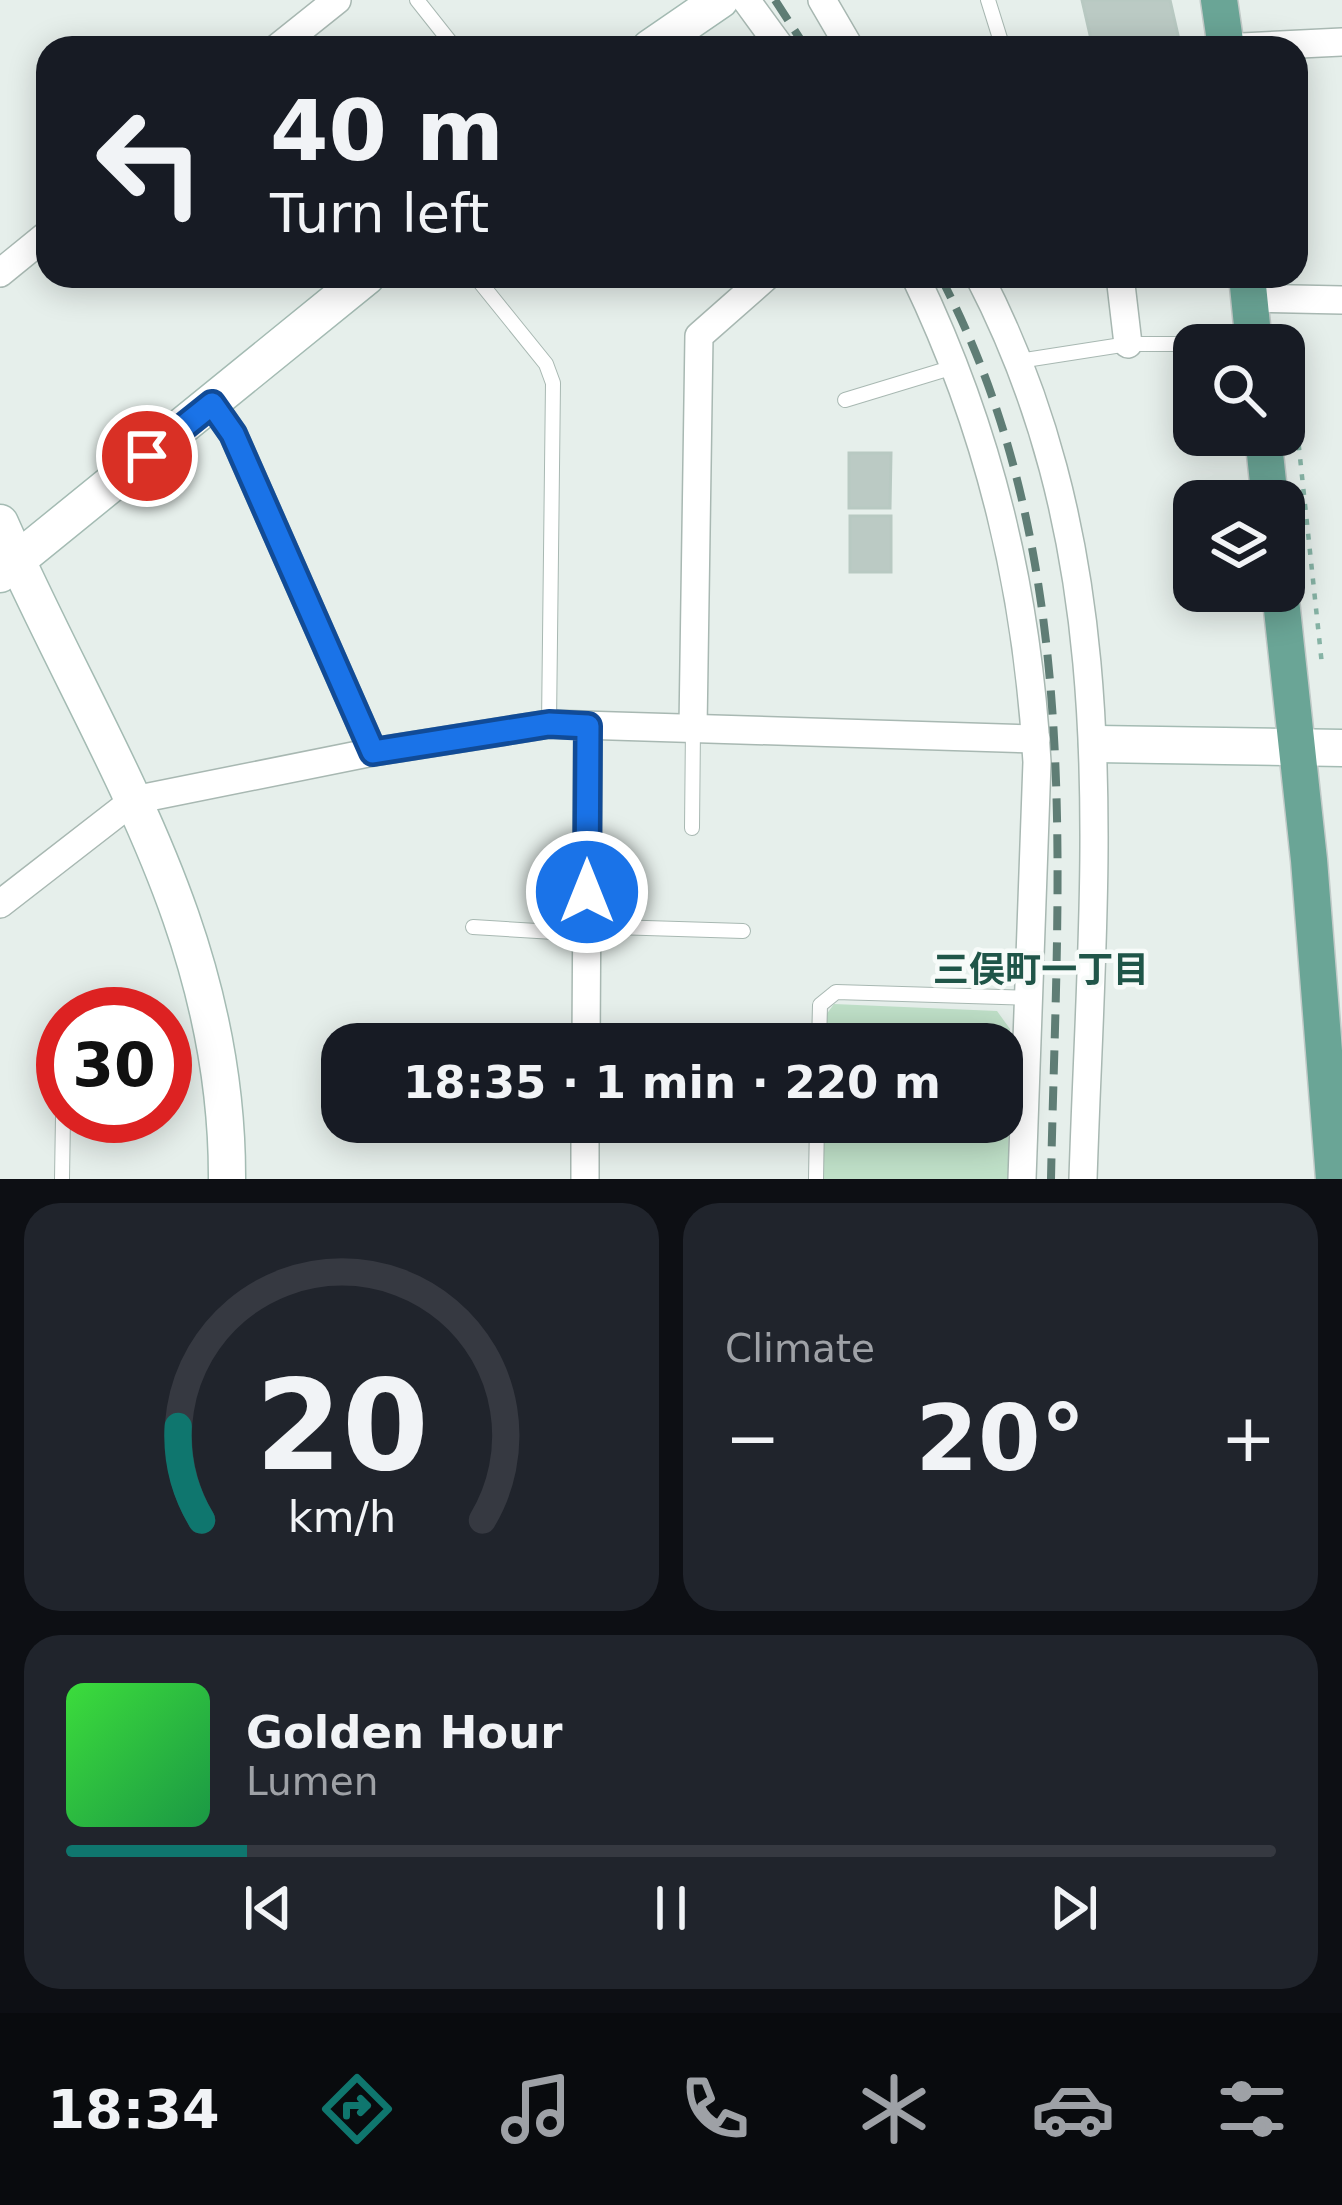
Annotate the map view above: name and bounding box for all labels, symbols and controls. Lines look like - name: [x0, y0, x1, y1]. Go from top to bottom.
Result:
- text: 40 m: [270, 82, 504, 180]
- icon: left: [72, 84, 228, 240]
- text: Turn left: [270, 182, 489, 245]
- map controls: [1173, 324, 1305, 612]
- button: search: [1173, 324, 1305, 456]
- pin: [96, 405, 198, 507]
- icon: arrive: [114, 423, 180, 489]
- button: layers: [1173, 480, 1305, 612]
- position arrow: [524, 829, 650, 955]
- district label: 三俣町一丁目: [933, 949, 1149, 990]
- speed limit sign: 30: [36, 987, 192, 1143]
- text: 18:35 · 1 min · 220 m: [403, 1056, 941, 1109]
- text: Climate: [725, 1326, 875, 1371]
- text: 20: [255, 1353, 428, 1498]
- text: 20°: [915, 1386, 1086, 1491]
- text: −: [725, 1400, 780, 1477]
- text: +: [1221, 1400, 1276, 1477]
- text: km/h: [287, 1492, 396, 1542]
- text: Golden Hour: [246, 1706, 563, 1759]
- text: Lumen: [246, 1759, 378, 1804]
- icon: previous: [235, 1875, 301, 1941]
- icon: pause: [638, 1875, 704, 1941]
- icon: next: [1041, 1875, 1107, 1941]
- icon: directions: [315, 2067, 399, 2151]
- icon: music: [494, 2067, 578, 2151]
- icon: phone: [673, 2067, 757, 2151]
- icon: climate: [852, 2067, 936, 2151]
- icon: car: [1031, 2067, 1115, 2151]
- icon: filters: [1210, 2067, 1294, 2151]
- text: 18:34: [48, 2078, 219, 2141]

